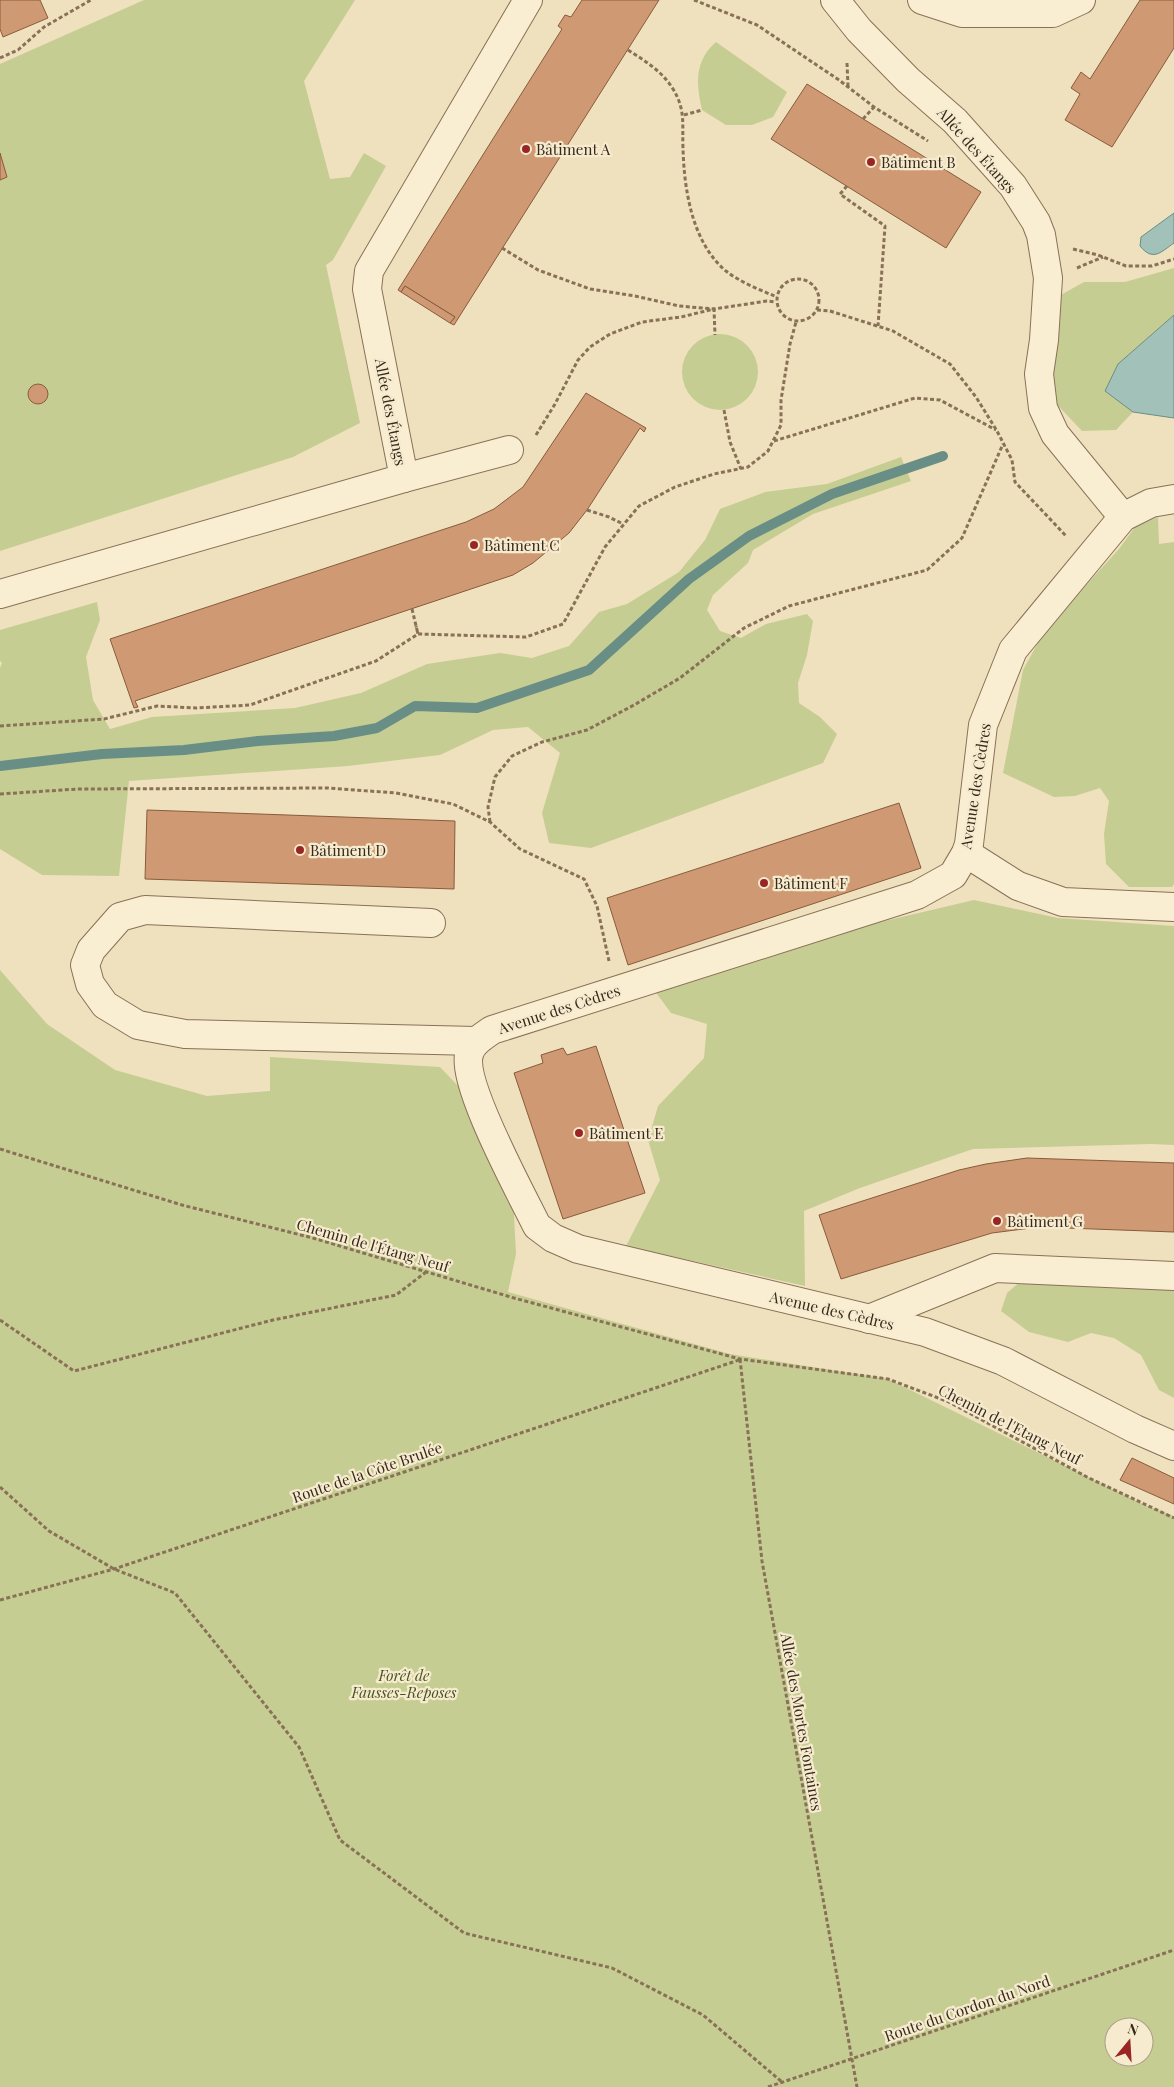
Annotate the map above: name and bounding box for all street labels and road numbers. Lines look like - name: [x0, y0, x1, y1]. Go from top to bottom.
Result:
- street label: Allée des Étangs: [932, 102, 1021, 197]
- street label: Allée des Étangs: [371, 356, 411, 467]
- street label: Avenue des Cèdres: [955, 722, 995, 851]
- street label: Avenue des Cèdres: [494, 980, 623, 1038]
- street label: Chemin de l'Étang Neuf: [294, 1214, 453, 1277]
- street label: Avenue des Cèdres: [767, 1286, 896, 1334]
- street label: Chemin de l'Etang Neuf: [935, 1379, 1086, 1469]
- street label: Route de la Côte Brulée: [289, 1437, 445, 1507]
- street label: Allée des Mortes Fontaines: [776, 1630, 828, 1813]
- street label: Route du Cordon du Nord: [882, 1970, 1053, 2046]

